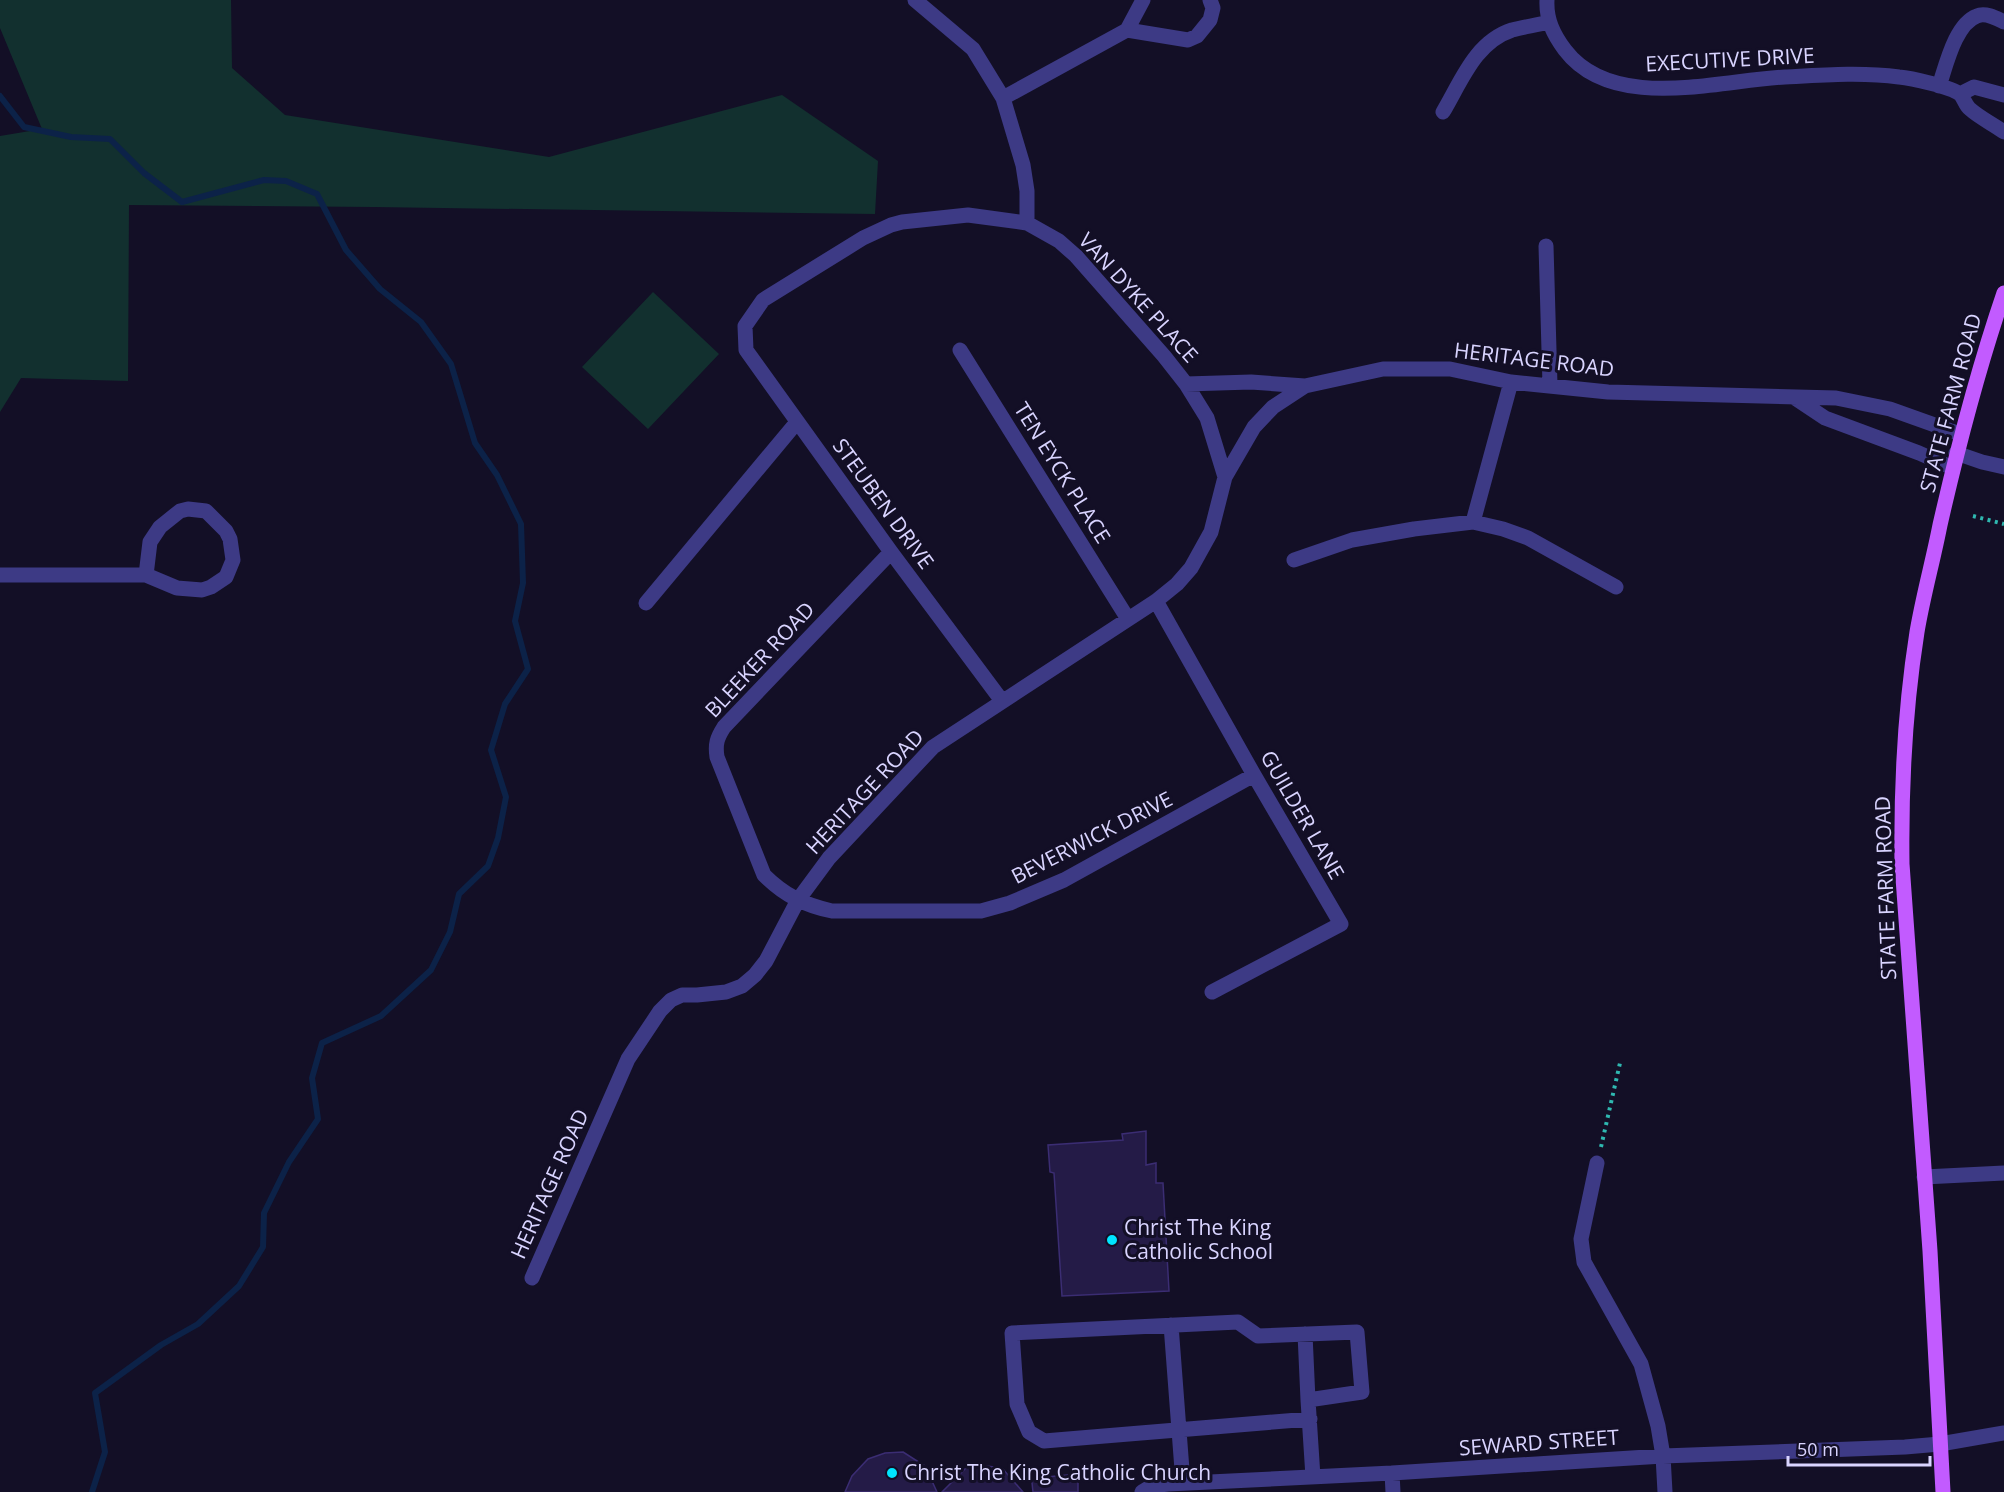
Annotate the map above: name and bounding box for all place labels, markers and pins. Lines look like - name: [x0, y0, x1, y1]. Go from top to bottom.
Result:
- place label: Christ The King Catholic School: [1124, 1213, 1273, 1265]
- marker: Christ The King Catholic School: [1105, 1233, 1119, 1247]
- place label: Christ The King Catholic Church: [904, 1458, 1211, 1486]
- marker: Christ The King Catholic Church: [885, 1466, 899, 1480]

